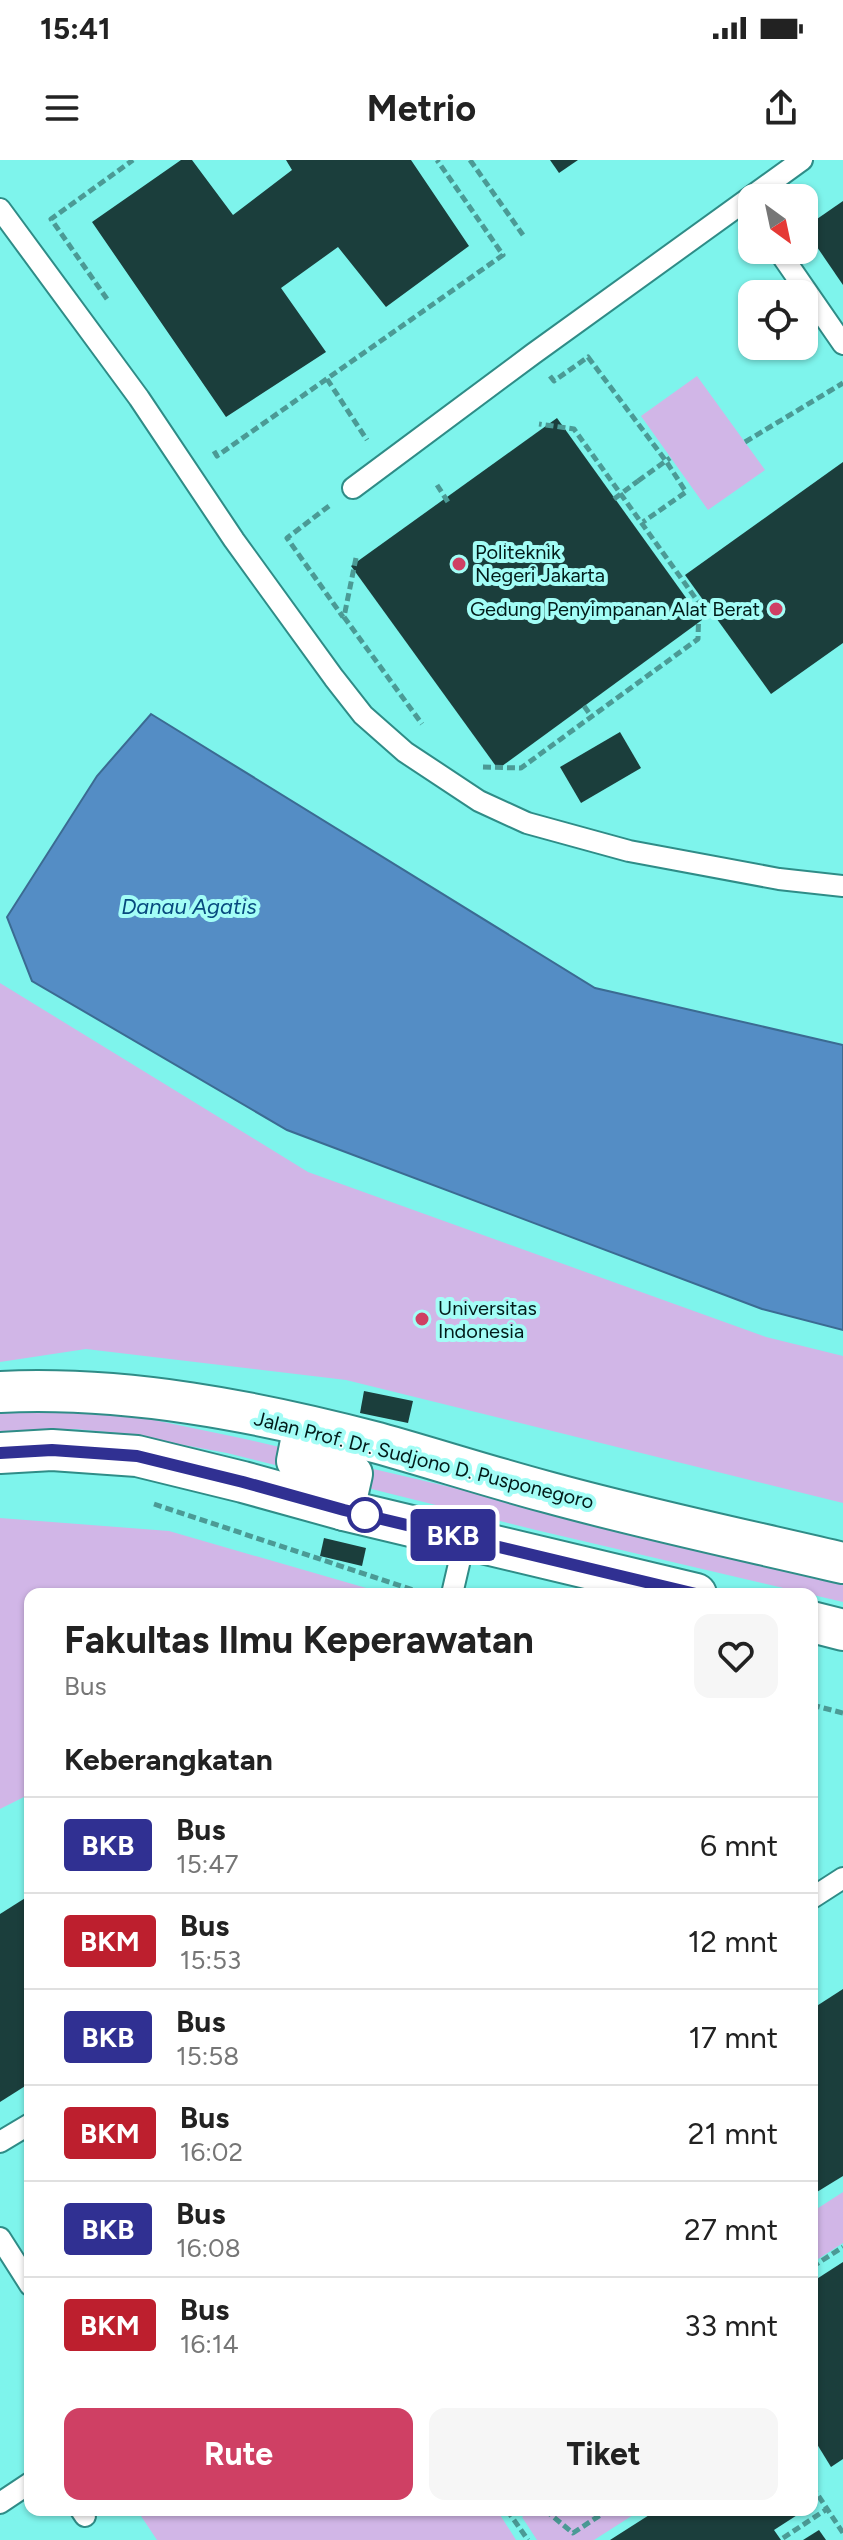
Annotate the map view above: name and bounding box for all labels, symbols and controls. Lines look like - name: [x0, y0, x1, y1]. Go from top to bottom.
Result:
- text: 15:41: [40, 10, 111, 47]
- icon: menu: [40, 86, 84, 130]
- icon: share: [759, 86, 803, 130]
- text: Metrio: [367, 87, 476, 130]
- north arrow: [738, 184, 818, 264]
- map controls: [738, 184, 818, 360]
- button: locate: [738, 280, 818, 360]
- place label: Politeknik Negeri Jakarta: [475, 540, 605, 587]
- marker: Politeknik Negeri Jakarta: [450, 555, 468, 573]
- place label: Gedung Penyimpanan Alat Berat: [470, 597, 760, 621]
- marker: Gedung Penyimpanan Alat Berat: [767, 600, 785, 618]
- water label: Danau Agatis: [121, 893, 257, 920]
- place label: Universitas Indonesia: [438, 1296, 537, 1343]
- marker: Universitas Indonesia: [413, 1310, 431, 1328]
- street label: Jalan Prof. Dr. Sudjono D. Pusponegoro: [252, 1406, 596, 1514]
- unlabelled marker: [348, 1498, 382, 1532]
- line badge: BKB: [407, 1509, 499, 1561]
- text: BKB: [427, 1518, 479, 1552]
- button: heart: [694, 1614, 778, 1698]
- text: Fakultas Ilmu Keperawatan: [64, 1617, 534, 1663]
- text: Bus: [64, 1670, 107, 1702]
- text: Keberangkatan: [64, 1741, 273, 1778]
- text: Bus: [176, 1811, 225, 1848]
- text: 6 mnt: [700, 1827, 778, 1864]
- text: BKB: [82, 1828, 134, 1862]
- text: 15:47: [176, 1848, 238, 1880]
- text: Bus: [180, 1907, 229, 1944]
- text: 12 mnt: [688, 1923, 778, 1960]
- text: BKM: [80, 1924, 140, 1958]
- text: 15:53: [180, 1944, 241, 1976]
- text: Bus: [176, 2003, 225, 2040]
- text: 17 mnt: [688, 2019, 778, 2056]
- text: BKB: [82, 2020, 134, 2054]
- text: 15:58: [176, 2040, 239, 2072]
- text: Bus: [180, 2099, 229, 2136]
- text: 21 mnt: [688, 2115, 778, 2152]
- text: BKM: [80, 2116, 140, 2150]
- text: 16:02: [180, 2136, 243, 2168]
- text: Bus: [176, 2195, 225, 2232]
- text: 27 mnt: [684, 2211, 778, 2248]
- text: BKB: [82, 2212, 134, 2246]
- text: 16:08: [176, 2232, 241, 2264]
- text: Bus: [180, 2291, 229, 2328]
- text: 33 mnt: [684, 2307, 778, 2344]
- text: BKM: [80, 2308, 140, 2342]
- text: 16:14: [180, 2328, 239, 2360]
- button: Rute: [64, 2408, 413, 2500]
- button: Tiket: [429, 2408, 778, 2500]

